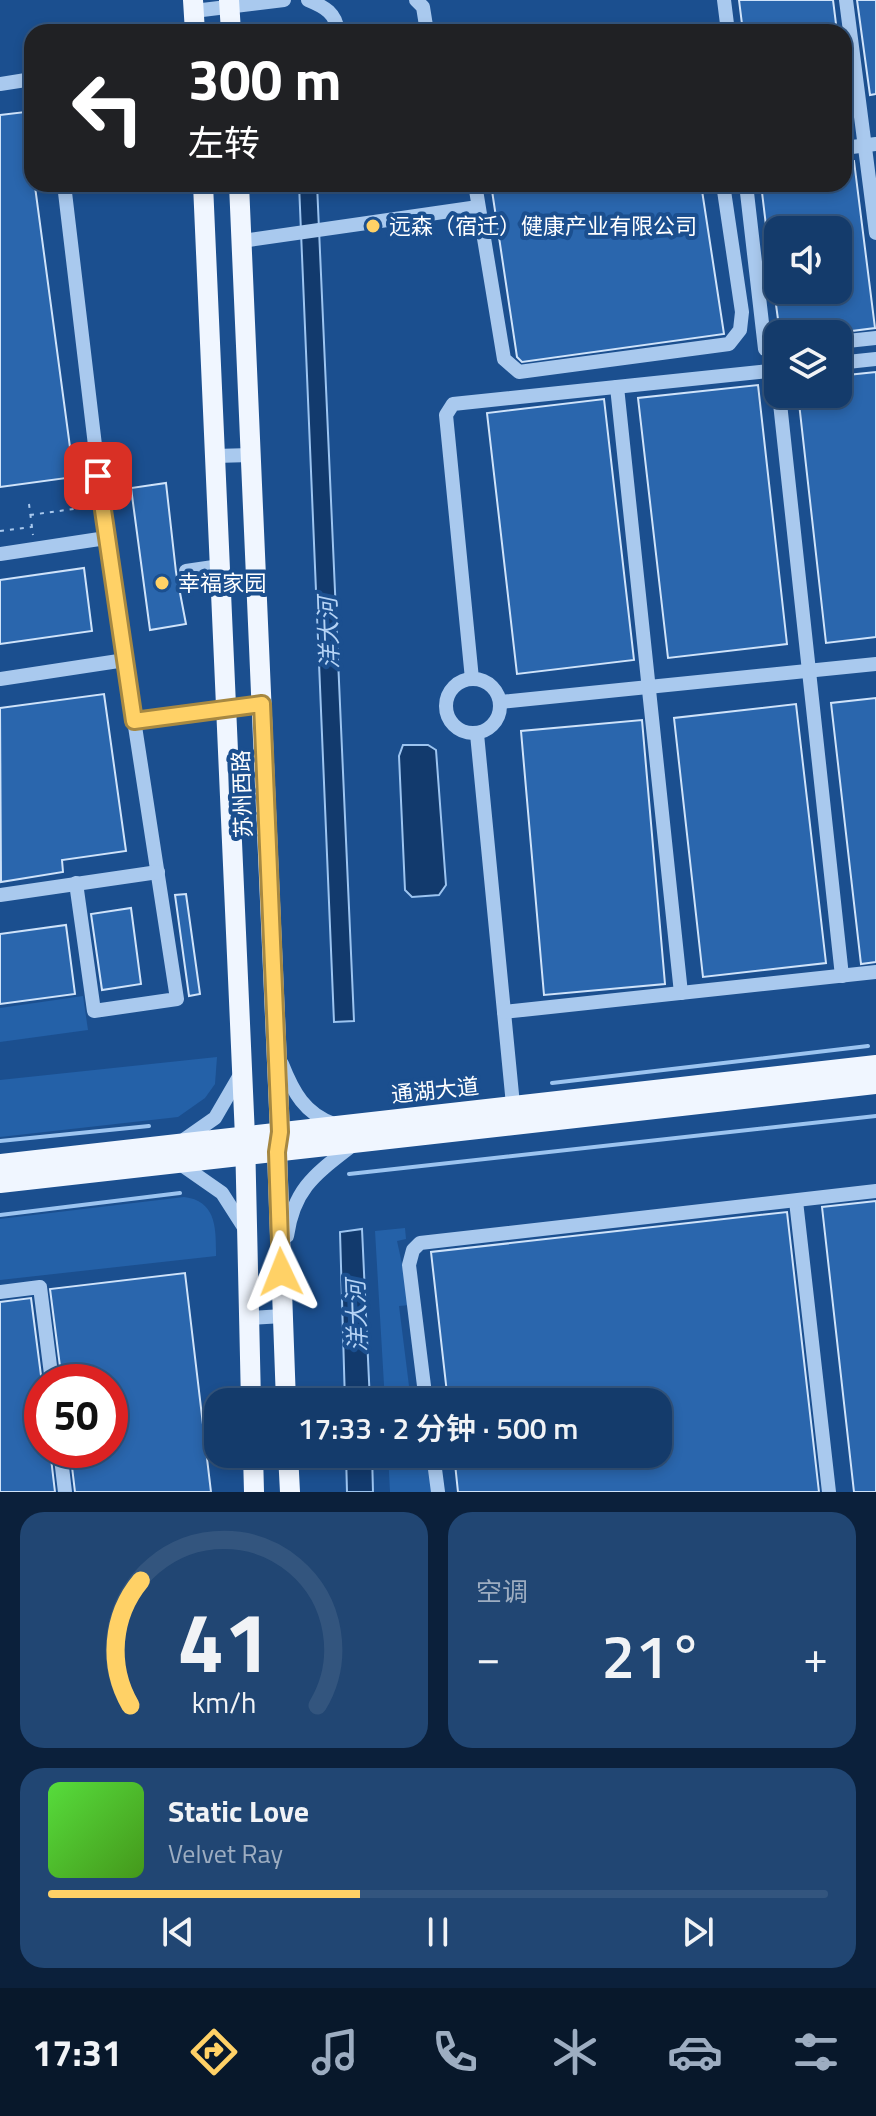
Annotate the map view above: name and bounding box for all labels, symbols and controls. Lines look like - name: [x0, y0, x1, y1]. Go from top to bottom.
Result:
- text: 300 m: [188, 37, 341, 122]
- icon: left: [56, 56, 160, 160]
- text: 左转: [188, 115, 260, 170]
- place label: 远森（宿迁）健康产业有限公司: [389, 209, 697, 243]
- map controls: [764, 216, 852, 408]
- button: sound: [764, 216, 852, 304]
- marker: 远森（宿迁）健康产业有限公司: [364, 217, 382, 235]
- button: layers: [764, 320, 852, 408]
- pin: [64, 442, 132, 510]
- icon: arrive: [76, 454, 120, 498]
- place label: 幸福家园: [178, 566, 266, 600]
- marker: 幸福家园: [153, 574, 171, 592]
- water label: 洋大河: [309, 592, 347, 670]
- street label: 苏州西路: [223, 749, 261, 839]
- street label: 通湖大道: [389, 1068, 481, 1112]
- position arrow: [239, 1230, 323, 1314]
- water label: 洋大河: [337, 1275, 375, 1353]
- speed limit sign: 50: [24, 1364, 128, 1468]
- text: 17:33 · 2 分钟 · 500 m: [298, 1405, 578, 1451]
- text: 空调: [476, 1572, 528, 1611]
- text: 41: [177, 1578, 271, 1704]
- text: 21°: [602, 1610, 702, 1701]
- text: −: [476, 1623, 501, 1690]
- text: +: [803, 1623, 828, 1690]
- text: km/h: [192, 1681, 256, 1724]
- text: Static Love: [168, 1788, 309, 1834]
- text: Velvet Ray: [168, 1834, 283, 1873]
- icon: previous: [156, 1910, 200, 1954]
- icon: pause: [416, 1910, 460, 1954]
- icon: next: [676, 1910, 720, 1954]
- icon: directions: [186, 2024, 242, 2080]
- icon: music: [307, 2024, 363, 2080]
- icon: phone: [427, 2024, 483, 2080]
- icon: climate: [547, 2024, 603, 2080]
- icon: car: [667, 2024, 723, 2080]
- icon: filters: [788, 2024, 844, 2080]
- text: 17:31: [32, 2025, 122, 2080]

